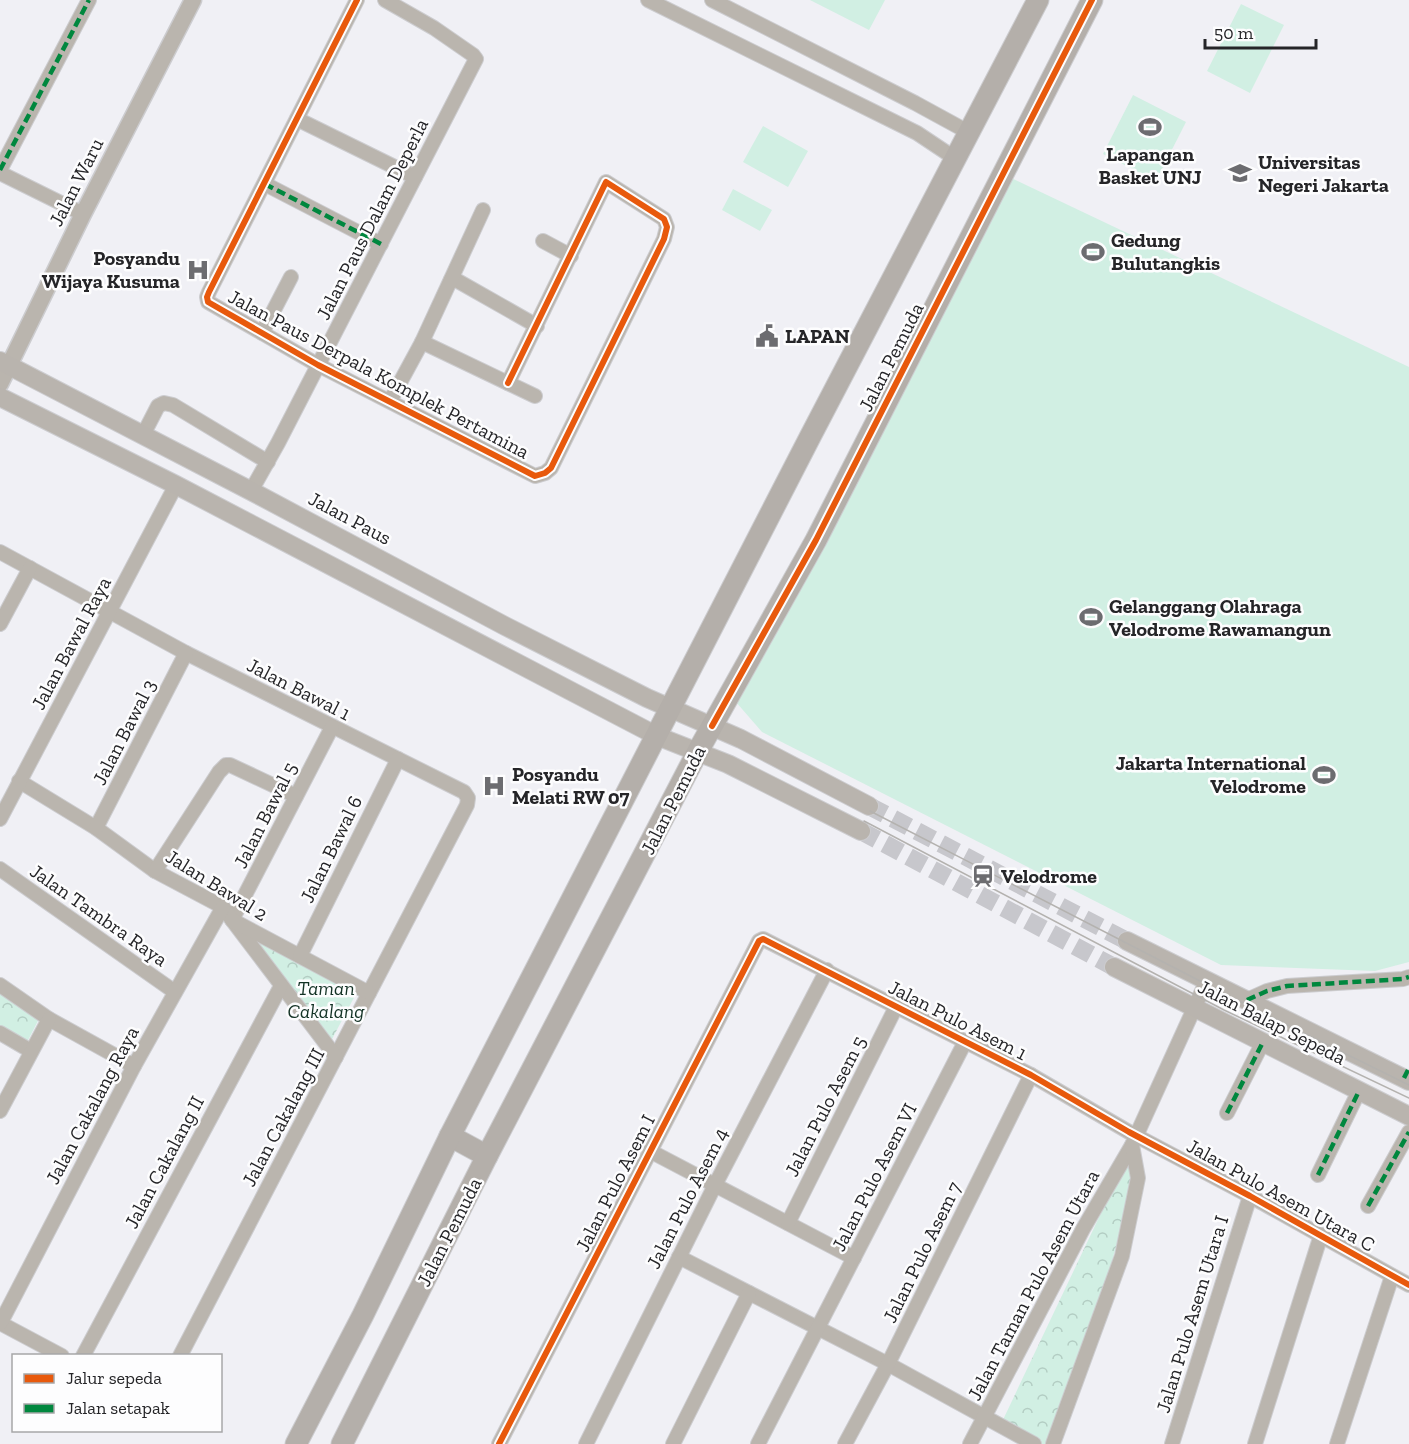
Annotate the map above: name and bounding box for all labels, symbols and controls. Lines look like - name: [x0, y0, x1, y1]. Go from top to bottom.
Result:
- scale bar: [1205, 12, 1316, 50]
- text: 50 m: [1214, 22, 1254, 44]
- street label: Jalan Paus Dalam Deperla: [311, 114, 433, 324]
- sports icon: Lapangan Basket UNJ: [1137, 114, 1163, 140]
- street label: Jalan Waru: [44, 134, 108, 230]
- place label: Lapangan Basket UNJ: [1098, 142, 1202, 189]
- place label: Universitas Negeri Jakarta: [1258, 150, 1389, 197]
- school or university icon: Universitas Negeri Jakarta: [1227, 160, 1253, 186]
- place label: Gedung Bulutangkis: [1111, 228, 1220, 275]
- sports icon: Gedung Bulutangkis: [1080, 239, 1106, 265]
- place label: Posyandu Wijaya Kusuma: [42, 246, 180, 293]
- hospital icon: Posyandu Wijaya Kusuma: [185, 257, 211, 283]
- street label: Jalan Paus Derpala Komplek Pertamina: [224, 284, 534, 464]
- street label: Jalan Pemuda: [853, 298, 929, 415]
- public building icon: LAPAN: [754, 323, 780, 349]
- place label: LAPAN: [785, 324, 850, 348]
- street label: Jalan Paus: [305, 486, 395, 550]
- street label: Jalan Bawal Raya: [26, 572, 116, 713]
- place label: Gelanggang Olahraga Velodrome Rawamangun: [1109, 594, 1331, 641]
- sports icon: Gelanggang Olahraga Velodrome Rawamangun: [1078, 604, 1104, 630]
- street label: Jalan Bawal 1: [243, 653, 355, 726]
- street label: Jalan Bawal 3: [87, 675, 161, 789]
- street label: Jalan Pemuda: [635, 741, 711, 858]
- place label: Jakarta International Velodrome: [1116, 751, 1306, 798]
- street label: Jalan Bawal 5: [228, 758, 302, 872]
- place label: Posyandu Melati RW 07: [512, 762, 629, 809]
- sports icon: Jakarta International Velodrome: [1311, 762, 1337, 788]
- hospital icon: Posyandu Melati RW 07: [481, 773, 507, 799]
- street label: Jalan Bawal 6: [295, 792, 367, 906]
- street label: Jalan Bawal 2: [162, 844, 272, 926]
- street label: Jalan Tambra Raya: [26, 859, 173, 972]
- station icon: Velodrome: [970, 863, 996, 889]
- place label: Velodrome: [1001, 864, 1097, 888]
- street label: Jalan Balap Sepeda: [1194, 974, 1350, 1070]
- street label: Jalan Pulo Asem 1: [885, 975, 1031, 1065]
- park label: Taman Cakalang: [287, 976, 365, 1023]
- street label: Jalan Cakalang Raya: [40, 1022, 144, 1188]
- street label: Jalan Pulo Asem 5: [779, 1032, 871, 1180]
- street label: Jalan Cakalang III: [236, 1044, 330, 1190]
- street label: Jalan Cakalang II: [119, 1092, 209, 1232]
- street label: Jalan Pulo Asem VI: [826, 1099, 922, 1255]
- street label: Jalan Pulo Asem I: [570, 1110, 660, 1256]
- street label: Jalan Pulo Asem 4: [641, 1123, 733, 1273]
- street label: Jalan Pulo Asem Utara C: [1183, 1133, 1379, 1257]
- street label: Jalan Taman Pulo Asem Utara: [962, 1165, 1104, 1404]
- street label: Jalan Pemuda: [411, 1173, 487, 1290]
- street label: Jalan Pulo Asem 7: [878, 1177, 967, 1326]
- street label: Jalan Pulo Asem Utara I: [1151, 1213, 1233, 1415]
- legend: [12, 1354, 222, 1432]
- text: Jalur sepeda: [66, 1367, 162, 1389]
- text: Jalan setapak: [66, 1397, 171, 1419]

